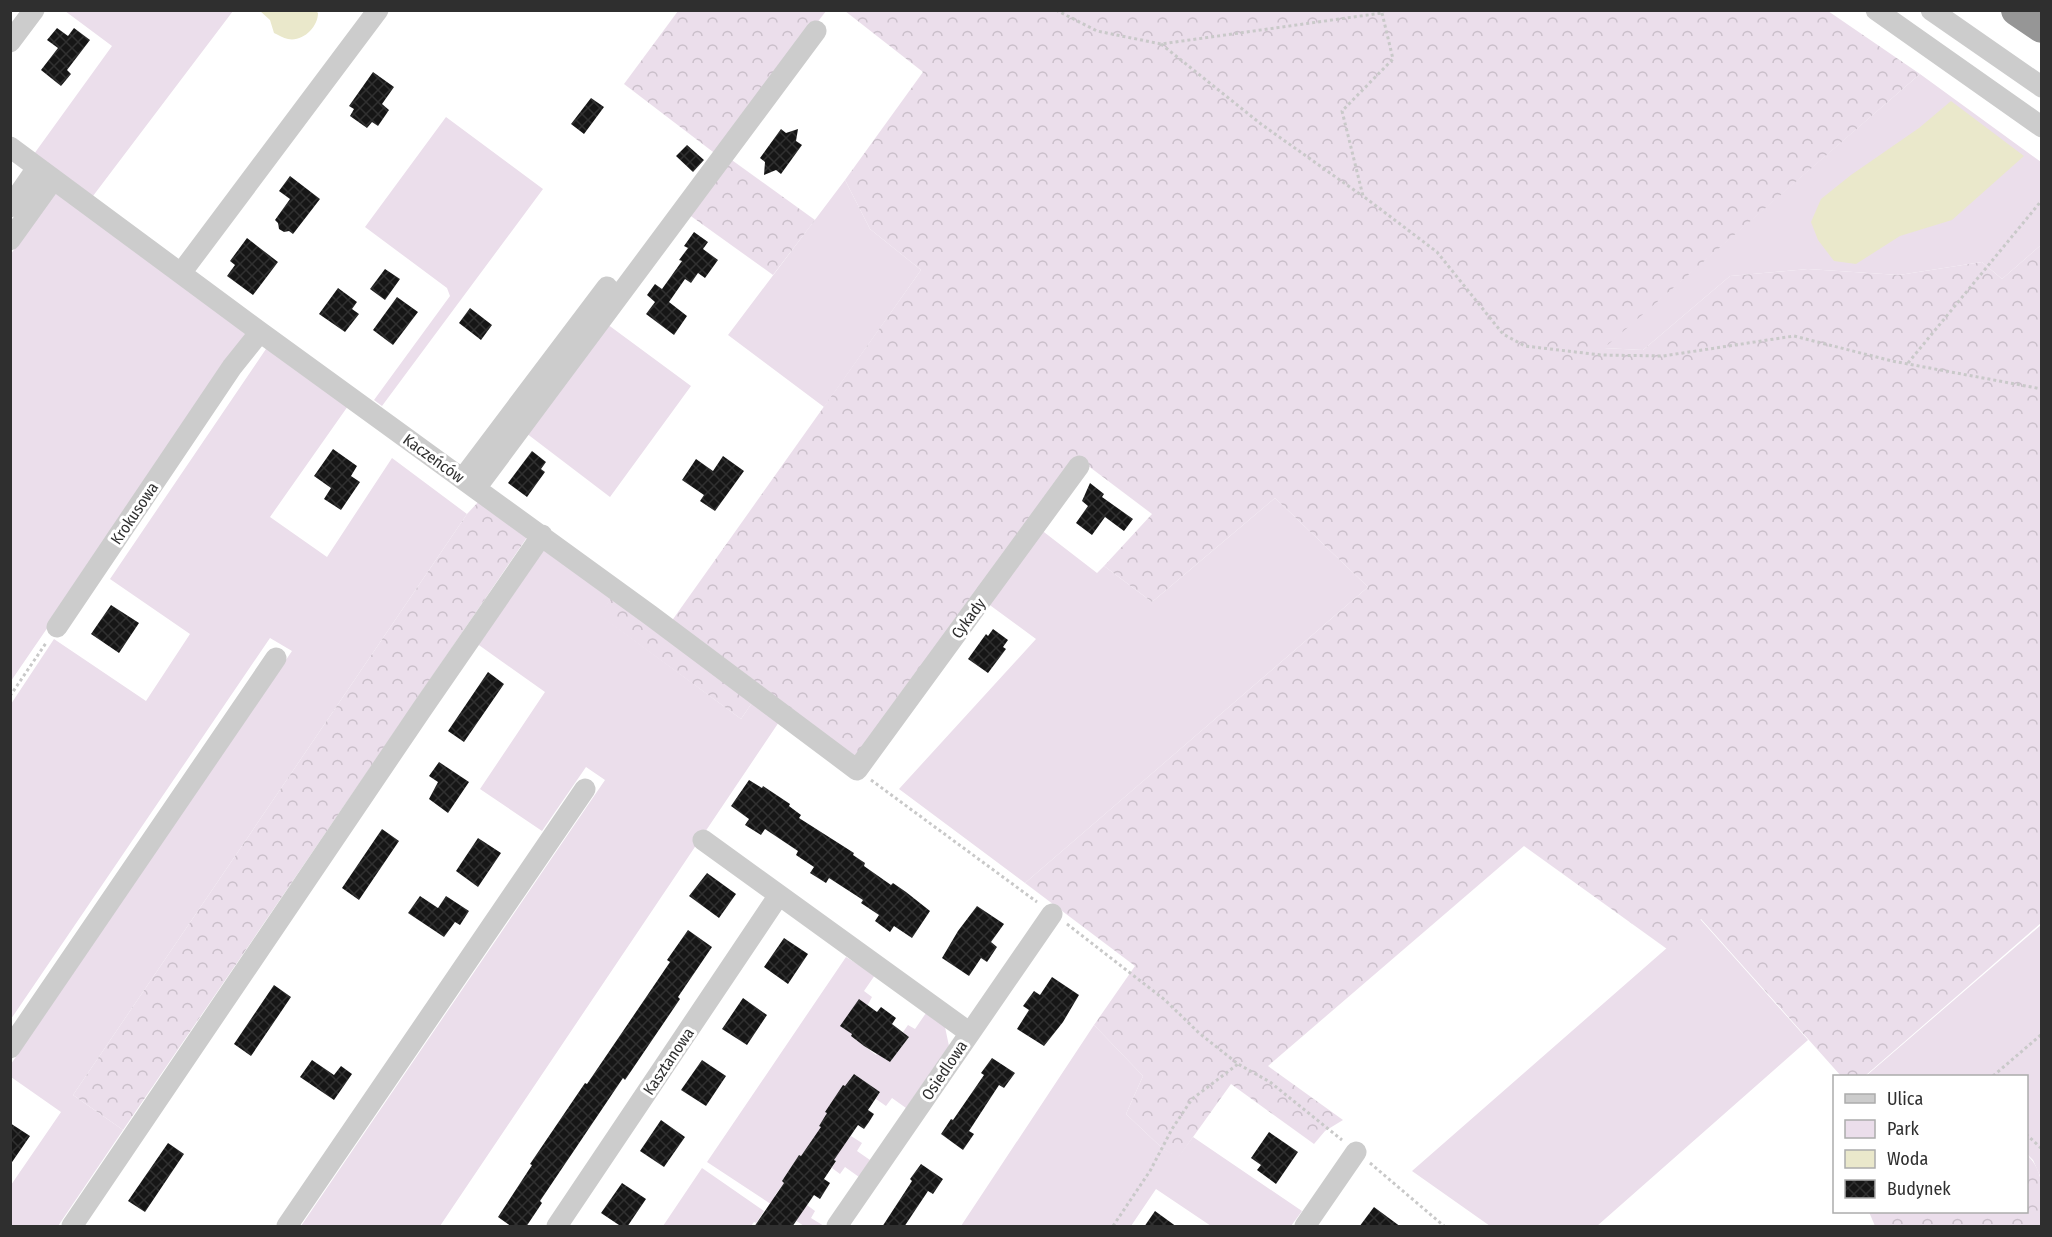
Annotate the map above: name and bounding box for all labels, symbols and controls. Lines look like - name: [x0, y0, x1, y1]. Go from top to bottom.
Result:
- street label: Kaczeńców: [399, 430, 468, 487]
- street label: Krokusowa: [107, 478, 162, 548]
- street label: Cykady: [947, 594, 990, 642]
- street label: Kasztanowa: [639, 1024, 698, 1099]
- street label: Osiedlowa: [918, 1037, 971, 1104]
- legend: [1833, 1075, 2028, 1213]
- text: Ulica: [1887, 1088, 1923, 1110]
- text: Park: [1887, 1118, 1920, 1140]
- text: Woda: [1887, 1148, 1928, 1170]
- text: Budynek: [1887, 1178, 1951, 1200]

